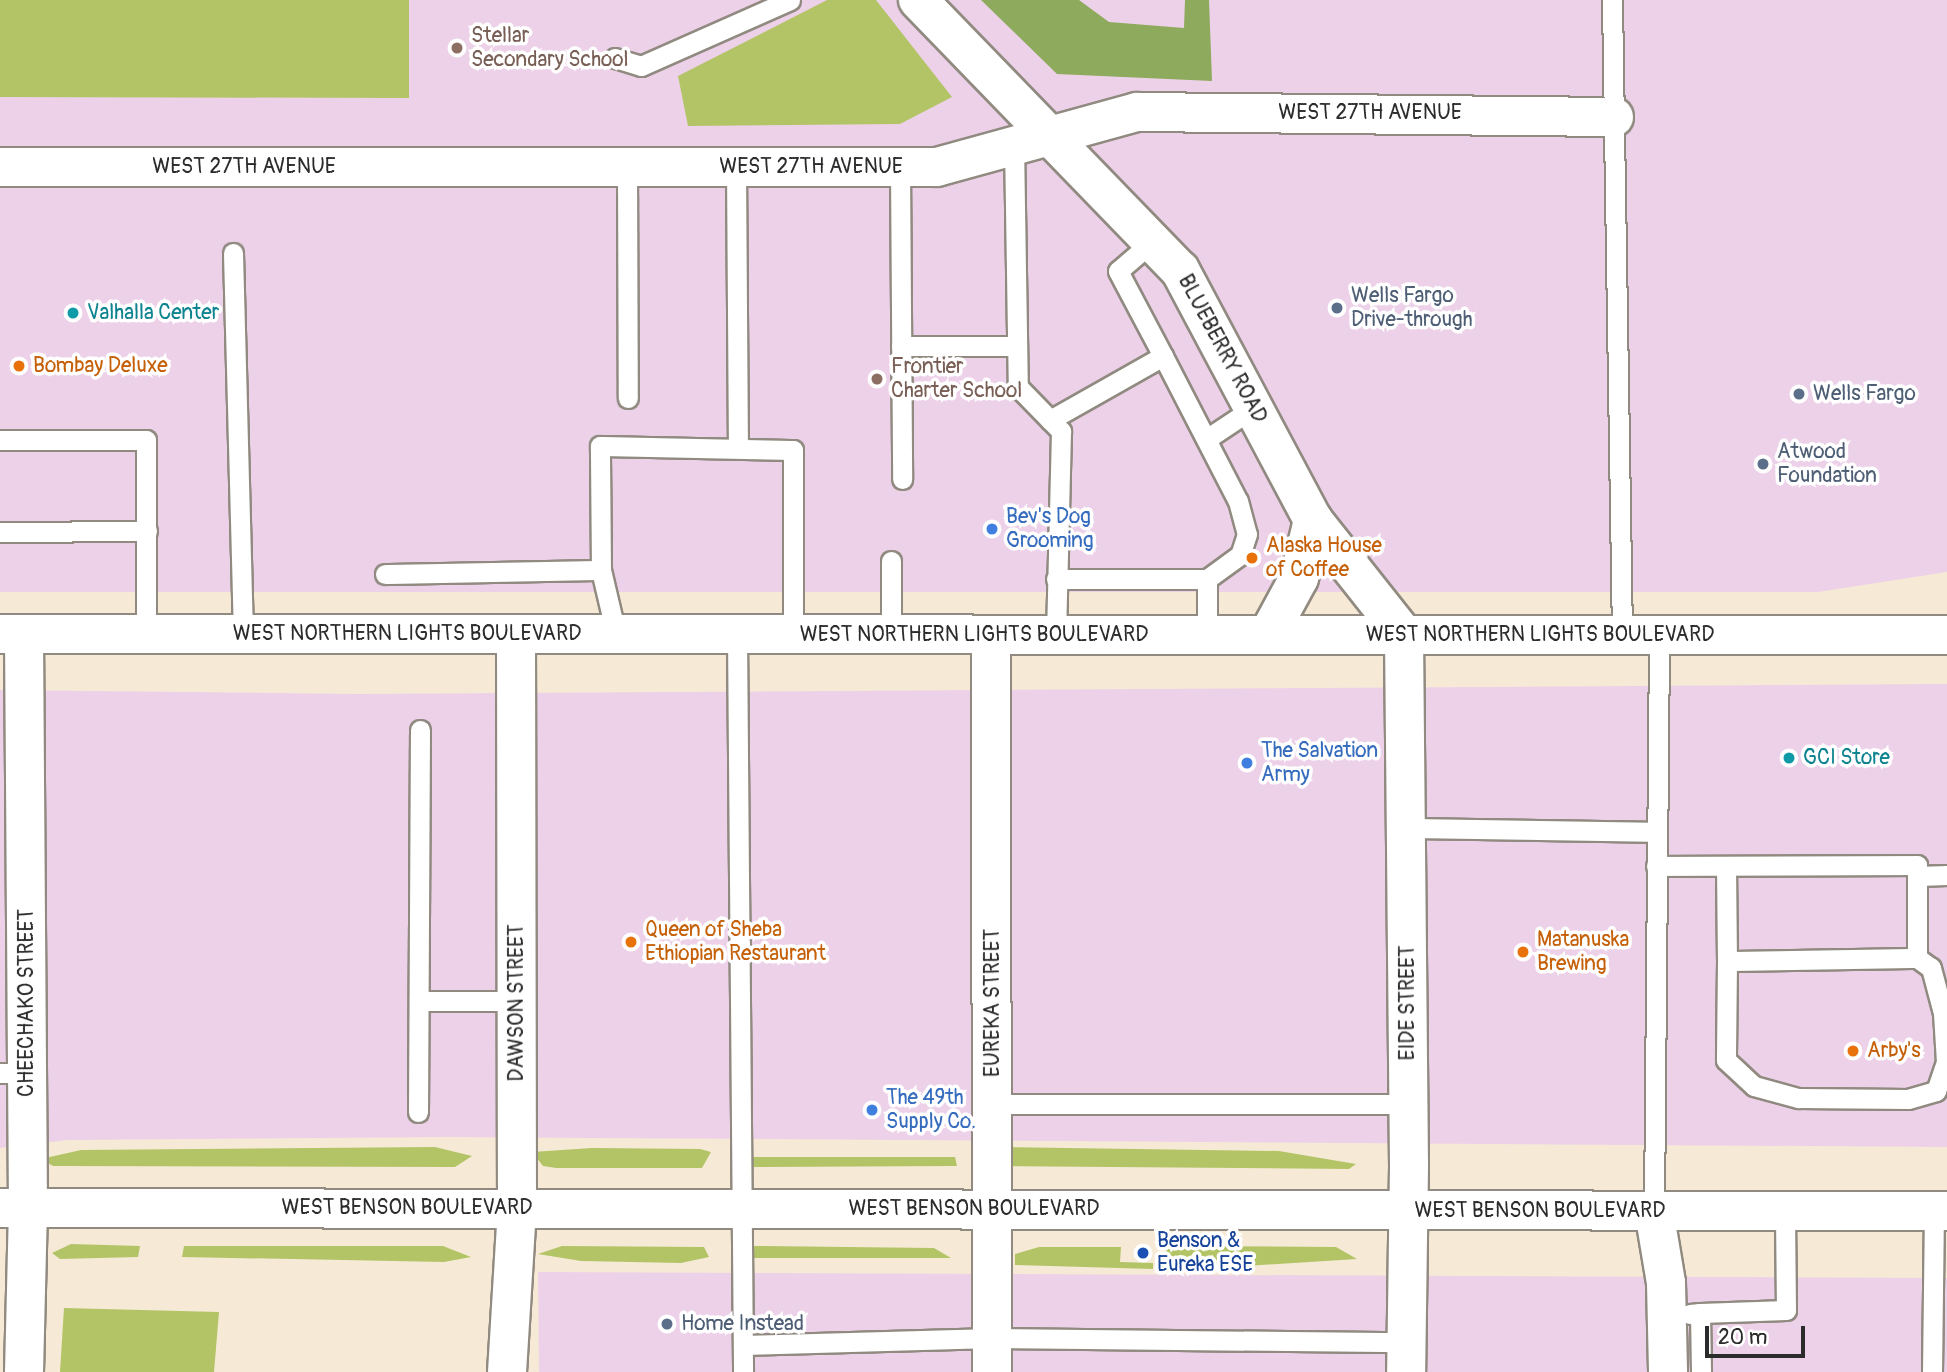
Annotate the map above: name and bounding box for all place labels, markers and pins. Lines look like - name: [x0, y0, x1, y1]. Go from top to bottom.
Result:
- place label: Stellar Secondary School: [471, 23, 629, 73]
- marker: Stellar Secondary School: [449, 40, 465, 56]
- place label: Wells Fargo Drive-through: [1351, 283, 1473, 333]
- place label: Valhalla Center: [87, 300, 219, 326]
- marker: Wells Fargo Drive-through: [1329, 300, 1345, 316]
- marker: Valhalla Center: [65, 305, 81, 321]
- place label: Bombay Deluxe: [33, 353, 168, 379]
- place label: Frontier Charter School: [891, 354, 1022, 404]
- marker: Bombay Deluxe: [11, 358, 27, 374]
- marker: Frontier Charter School: [869, 371, 885, 387]
- place label: Wells Fargo: [1813, 381, 1916, 407]
- marker: Wells Fargo: [1791, 386, 1807, 402]
- place label: Atwood Foundation: [1777, 439, 1877, 489]
- marker: Atwood Foundation: [1755, 456, 1771, 472]
- place label: Bev's Dog Grooming: [1006, 504, 1094, 554]
- marker: Bev's Dog Grooming: [984, 521, 1000, 537]
- place label: Alaska House of Coffee: [1266, 533, 1382, 583]
- marker: Alaska House of Coffee: [1244, 550, 1260, 566]
- place label: The Salvation Army: [1261, 738, 1378, 788]
- place label: GCI Store: [1803, 745, 1890, 771]
- marker: GCI Store: [1781, 750, 1797, 766]
- marker: The Salvation Army: [1239, 755, 1255, 771]
- place label: Queen of Sheba Ethiopian Restaurant: [645, 917, 826, 967]
- place label: Matanuska Brewing: [1537, 927, 1629, 977]
- marker: Queen of Sheba Ethiopian Restaurant: [623, 934, 639, 950]
- marker: Matanuska Brewing: [1515, 944, 1531, 960]
- place label: Arby's: [1867, 1038, 1921, 1064]
- marker: Arby's: [1845, 1043, 1861, 1059]
- place label: The 49th Supply Co.: [886, 1085, 976, 1135]
- marker: The 49th Supply Co.: [864, 1102, 880, 1118]
- place label: Benson & Eureka ESE: [1157, 1228, 1253, 1278]
- marker: Benson & Eureka ESE: [1135, 1245, 1151, 1261]
- place label: Home Instead: [681, 1311, 804, 1337]
- marker: Home Instead: [659, 1316, 675, 1332]

